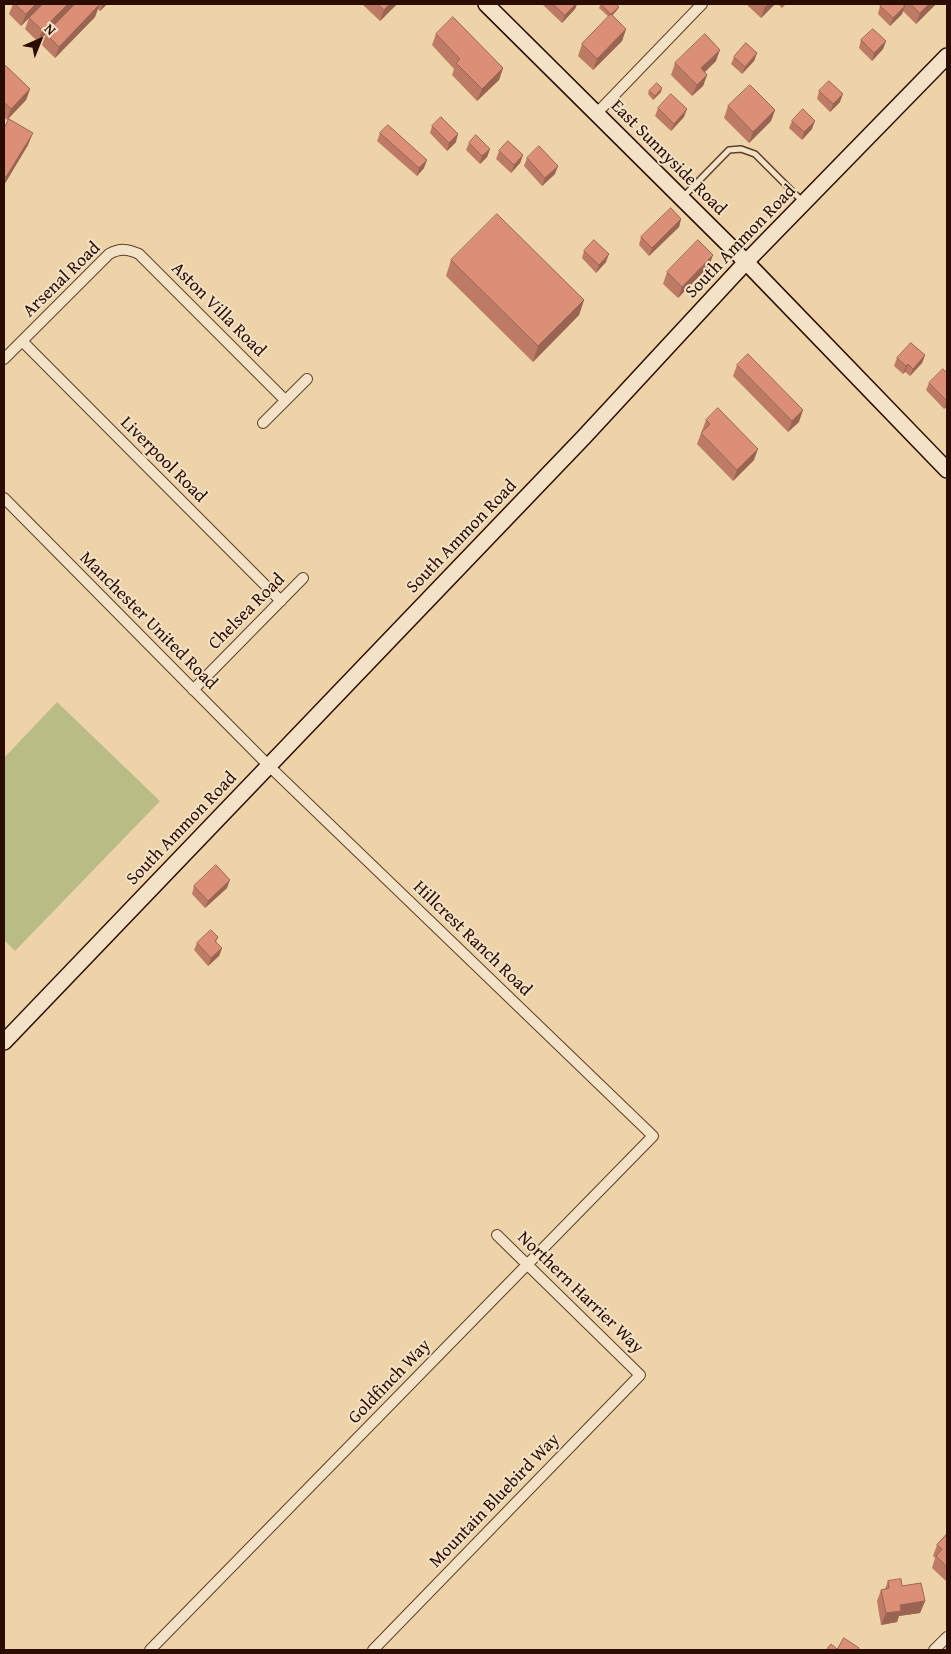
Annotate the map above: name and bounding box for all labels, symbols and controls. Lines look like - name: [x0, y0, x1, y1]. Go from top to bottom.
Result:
- north arrow: [15, 15, 65, 65]
- text: N: [40, 19, 61, 40]
- street label: East Sunnyside Road: [606, 96, 730, 220]
- street label: South Ammon Road: [681, 181, 801, 303]
- street label: Arsenal Road: [19, 238, 105, 322]
- street label: Aston Villa Road: [166, 258, 270, 362]
- street label: Liverpool Road: [115, 412, 211, 508]
- street label: South Ammon Road: [402, 476, 522, 598]
- street label: Manchester United Road: [75, 548, 221, 694]
- street label: Chelsea Road: [204, 569, 290, 655]
- street label: South Ammon Road: [122, 768, 242, 890]
- street label: Hillcrest Ranch Road: [408, 877, 536, 1001]
- street label: Northern Harrier Way: [512, 1227, 648, 1359]
- street label: Goldfinch Way: [344, 1335, 436, 1429]
- street label: Mountain Bluebird Way: [425, 1429, 565, 1573]

